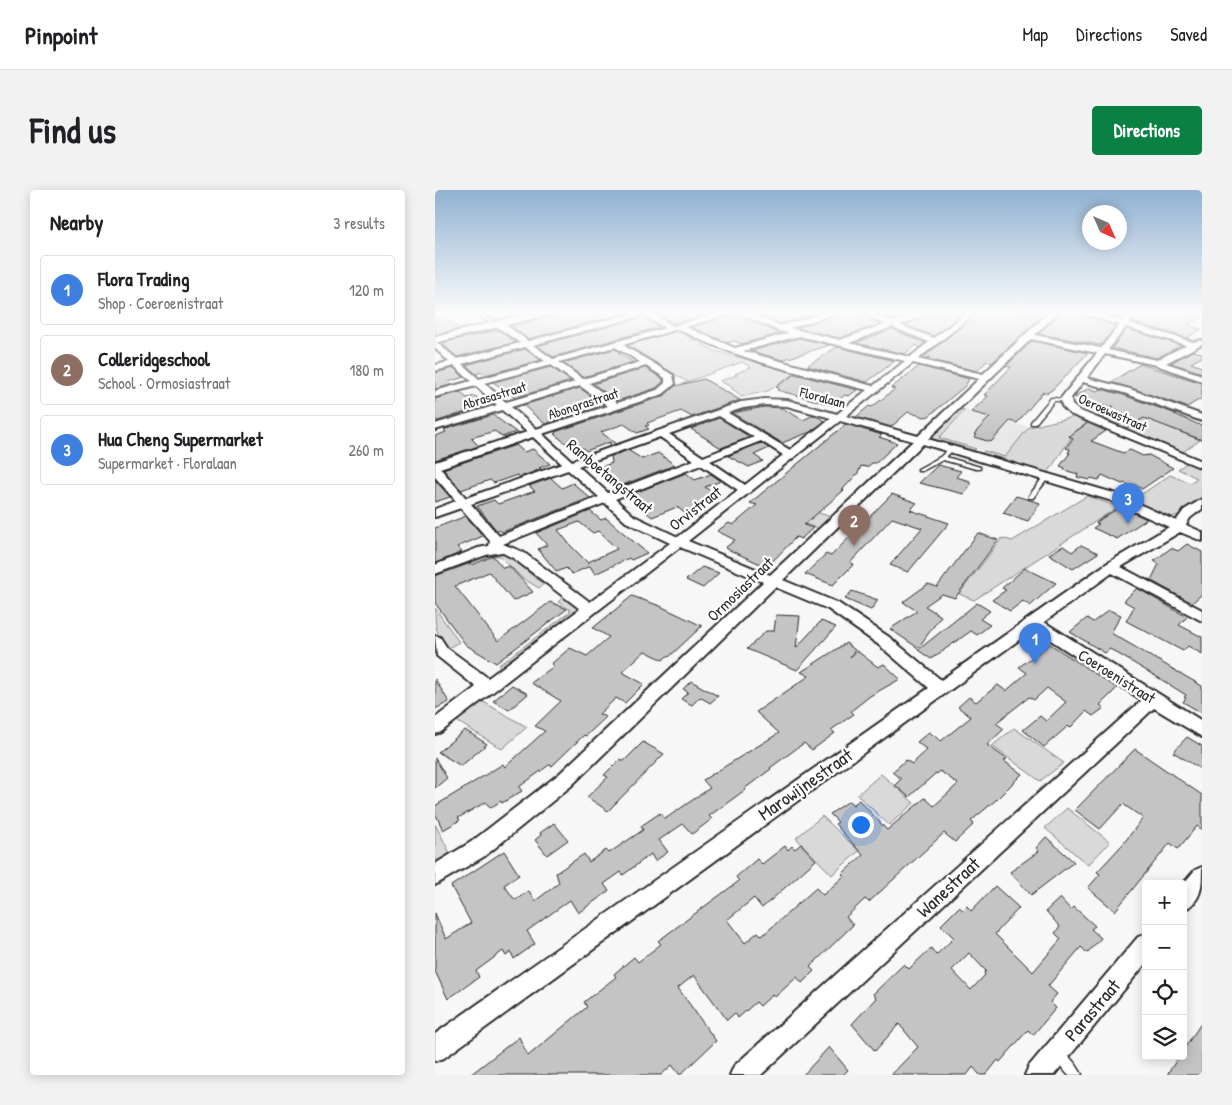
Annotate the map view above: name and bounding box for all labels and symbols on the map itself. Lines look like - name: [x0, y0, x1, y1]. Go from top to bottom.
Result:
- north arrow: [1082, 205, 1127, 250]
- street label: Abrasastraat: [460, 376, 528, 414]
- street label: Floralaan: [797, 382, 848, 412]
- street label: Abongrastraat: [545, 383, 621, 424]
- street label: Oeroewastraat: [1076, 388, 1151, 436]
- street label: Ramboetangstraat: [562, 434, 658, 519]
- street label: Orvistraat: [664, 480, 726, 535]
- pin: 3: [1112, 483, 1144, 524]
- pin: 2: [838, 505, 870, 546]
- street label: Ormosiastraat: [702, 551, 778, 626]
- pin: 1: [1019, 623, 1051, 664]
- street label: Coeroenistraat: [1074, 644, 1160, 709]
- street label: Marowijnestraat: [752, 742, 858, 826]
- your location: [848, 812, 874, 838]
- street label: Wanestraat: [911, 851, 986, 923]
- street label: Parastraat: [1058, 973, 1126, 1047]

